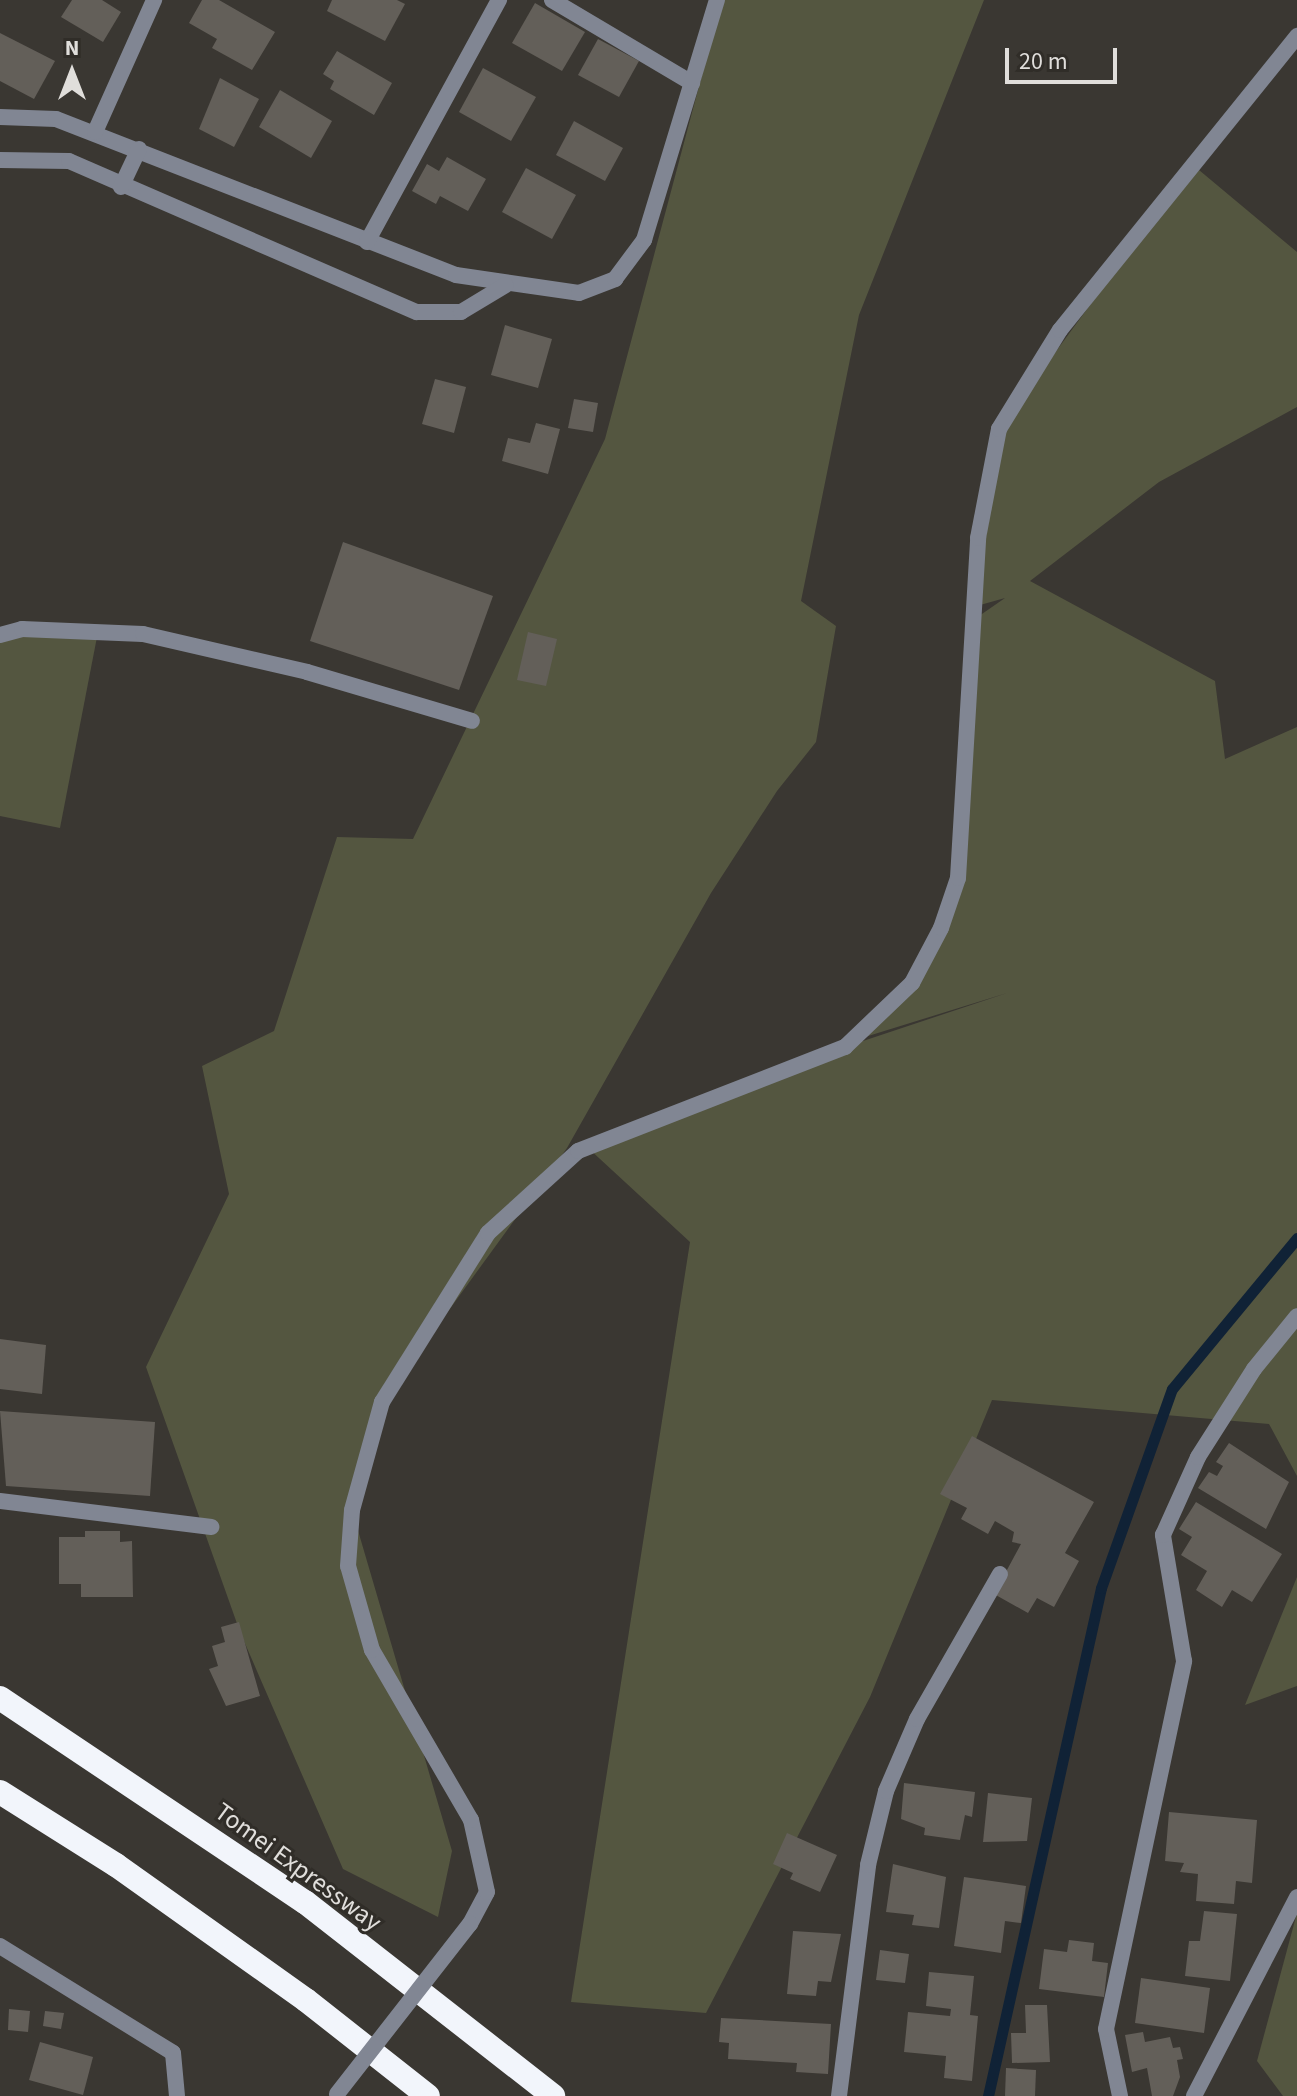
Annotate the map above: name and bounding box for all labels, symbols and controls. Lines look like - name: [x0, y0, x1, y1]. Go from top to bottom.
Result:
- north arrow: [32, 32, 112, 112]
- text: N: [65, 32, 79, 64]
- scale bar: [1009, 32, 1121, 82]
- text: 20 m: [1019, 44, 1068, 79]
- street label: Tomei Expressway: [209, 1796, 387, 1938]

